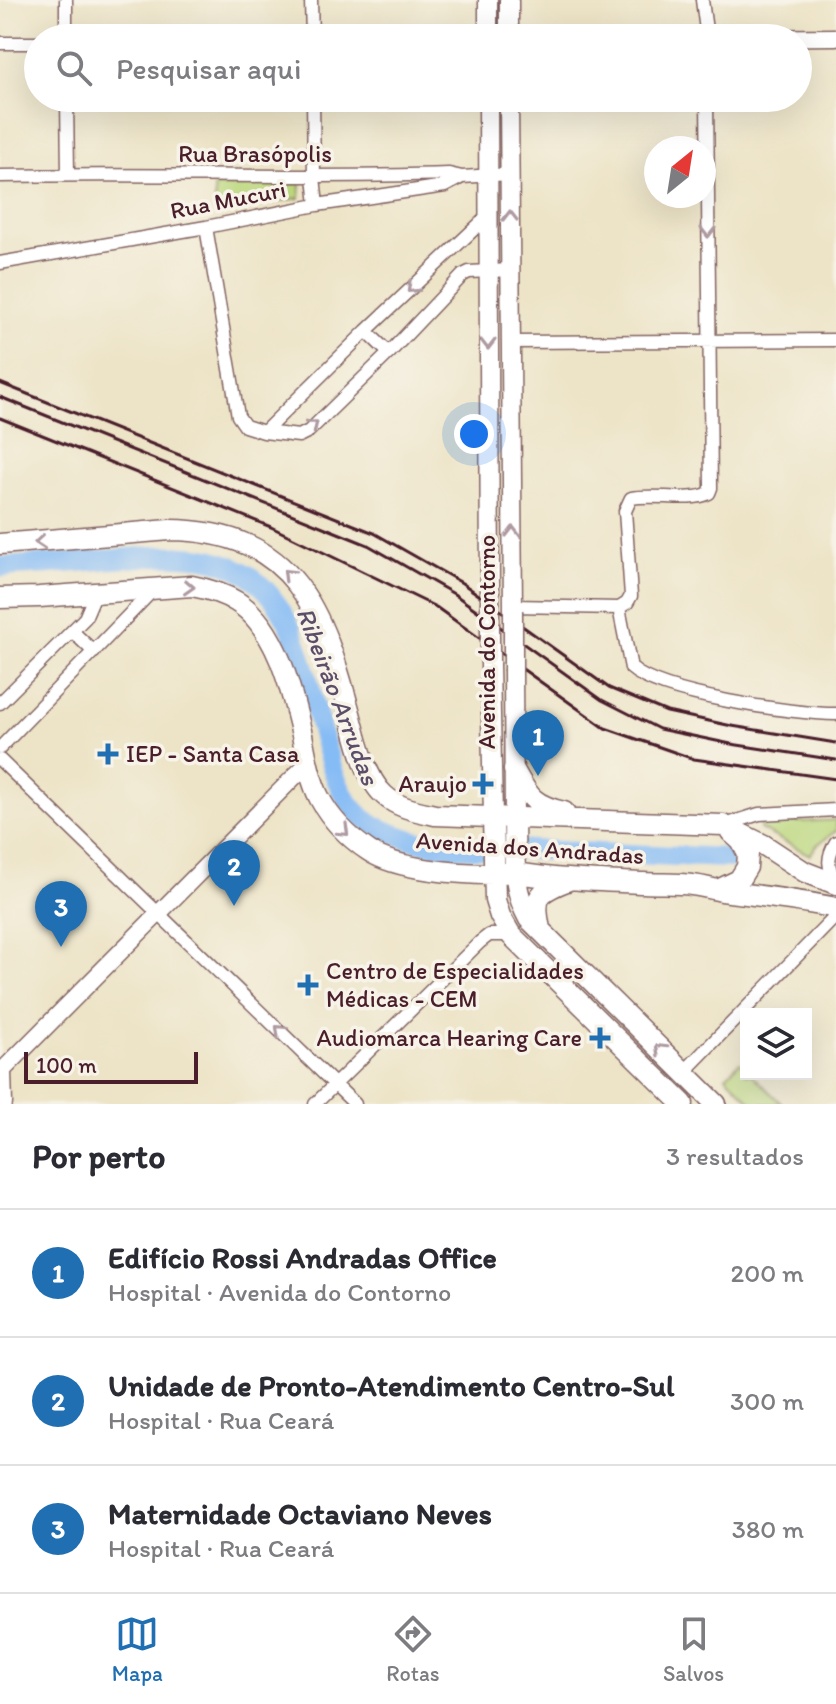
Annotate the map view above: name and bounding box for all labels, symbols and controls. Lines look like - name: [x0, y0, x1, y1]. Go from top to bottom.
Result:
- search box: [24, 24, 812, 112]
- icon: search: [52, 46, 96, 90]
- text: Pesquisar aqui: [116, 50, 301, 87]
- north arrow: [644, 136, 716, 208]
- street label: Rua Brasópolis: [178, 139, 332, 168]
- street label: Rua Mucuri: [168, 174, 288, 225]
- one-way arrow: [502, 209, 519, 222]
- one-way arrow: [699, 226, 717, 239]
- one-way arrow: [407, 278, 421, 293]
- one-way arrow: [479, 338, 497, 351]
- your location: [454, 414, 494, 454]
- one-way arrow: [304, 420, 318, 435]
- one-way arrow: [504, 525, 522, 538]
- one-way arrow: [33, 533, 46, 550]
- street label: Avenida do Contorno: [472, 535, 501, 749]
- one-way arrow: [283, 569, 297, 583]
- one-way arrow: [184, 579, 196, 596]
- water label: Ribeirão Arrudas: [289, 603, 387, 791]
- pin: 1: [512, 710, 564, 776]
- place label: IEP - Santa Casa: [126, 739, 300, 768]
- marker: IEP - Santa Casa: [97, 743, 119, 765]
- place label: Araujo: [398, 769, 467, 798]
- marker: Araujo: [474, 775, 492, 793]
- one-way arrow: [335, 822, 349, 836]
- street label: Avenida dos Andradas: [415, 825, 645, 870]
- pin: 2: [208, 840, 260, 906]
- pin: 3: [35, 881, 87, 947]
- place label: Centro de Especialidades Médicas - CEM: [326, 956, 584, 1013]
- marker: Centro de Especialidades Médicas - CEM: [297, 974, 319, 996]
- map controls: [740, 1008, 812, 1080]
- button: layers: [740, 1008, 812, 1080]
- place label: Audiomarca Hearing Care: [317, 1023, 582, 1052]
- one-way arrow: [275, 1025, 289, 1039]
- marker: Audiomarca Hearing Care: [589, 1027, 611, 1049]
- one-way arrow: [655, 1044, 669, 1059]
- scale bar: [24, 1048, 198, 1084]
- text: 100 m: [36, 1052, 97, 1079]
- text: Por perto: [32, 1136, 165, 1177]
- text: 3 resultados: [666, 1140, 804, 1172]
- text: Edifício Rossi Andradas Office: [108, 1239, 497, 1276]
- text: 1: [52, 1257, 64, 1289]
- text: 200 m: [731, 1257, 804, 1289]
- text: Hospital · Avenida do Contorno: [108, 1276, 451, 1308]
- text: Unidade de Pronto-Atendimento Centro-Sul: [108, 1367, 675, 1404]
- text: 2: [51, 1385, 65, 1417]
- text: 300 m: [730, 1385, 804, 1417]
- text: Hospital · Rua Ceará: [108, 1404, 334, 1436]
- text: Maternidade Octaviano Neves: [108, 1495, 492, 1532]
- text: 3: [51, 1513, 65, 1545]
- text: 380 m: [732, 1513, 804, 1545]
- text: Hospital · Rua Ceará: [108, 1532, 334, 1564]
- tab: Mapa: [112, 1612, 163, 1687]
- tab: Rotas: [386, 1612, 440, 1687]
- tab: Salvos: [663, 1612, 724, 1687]

